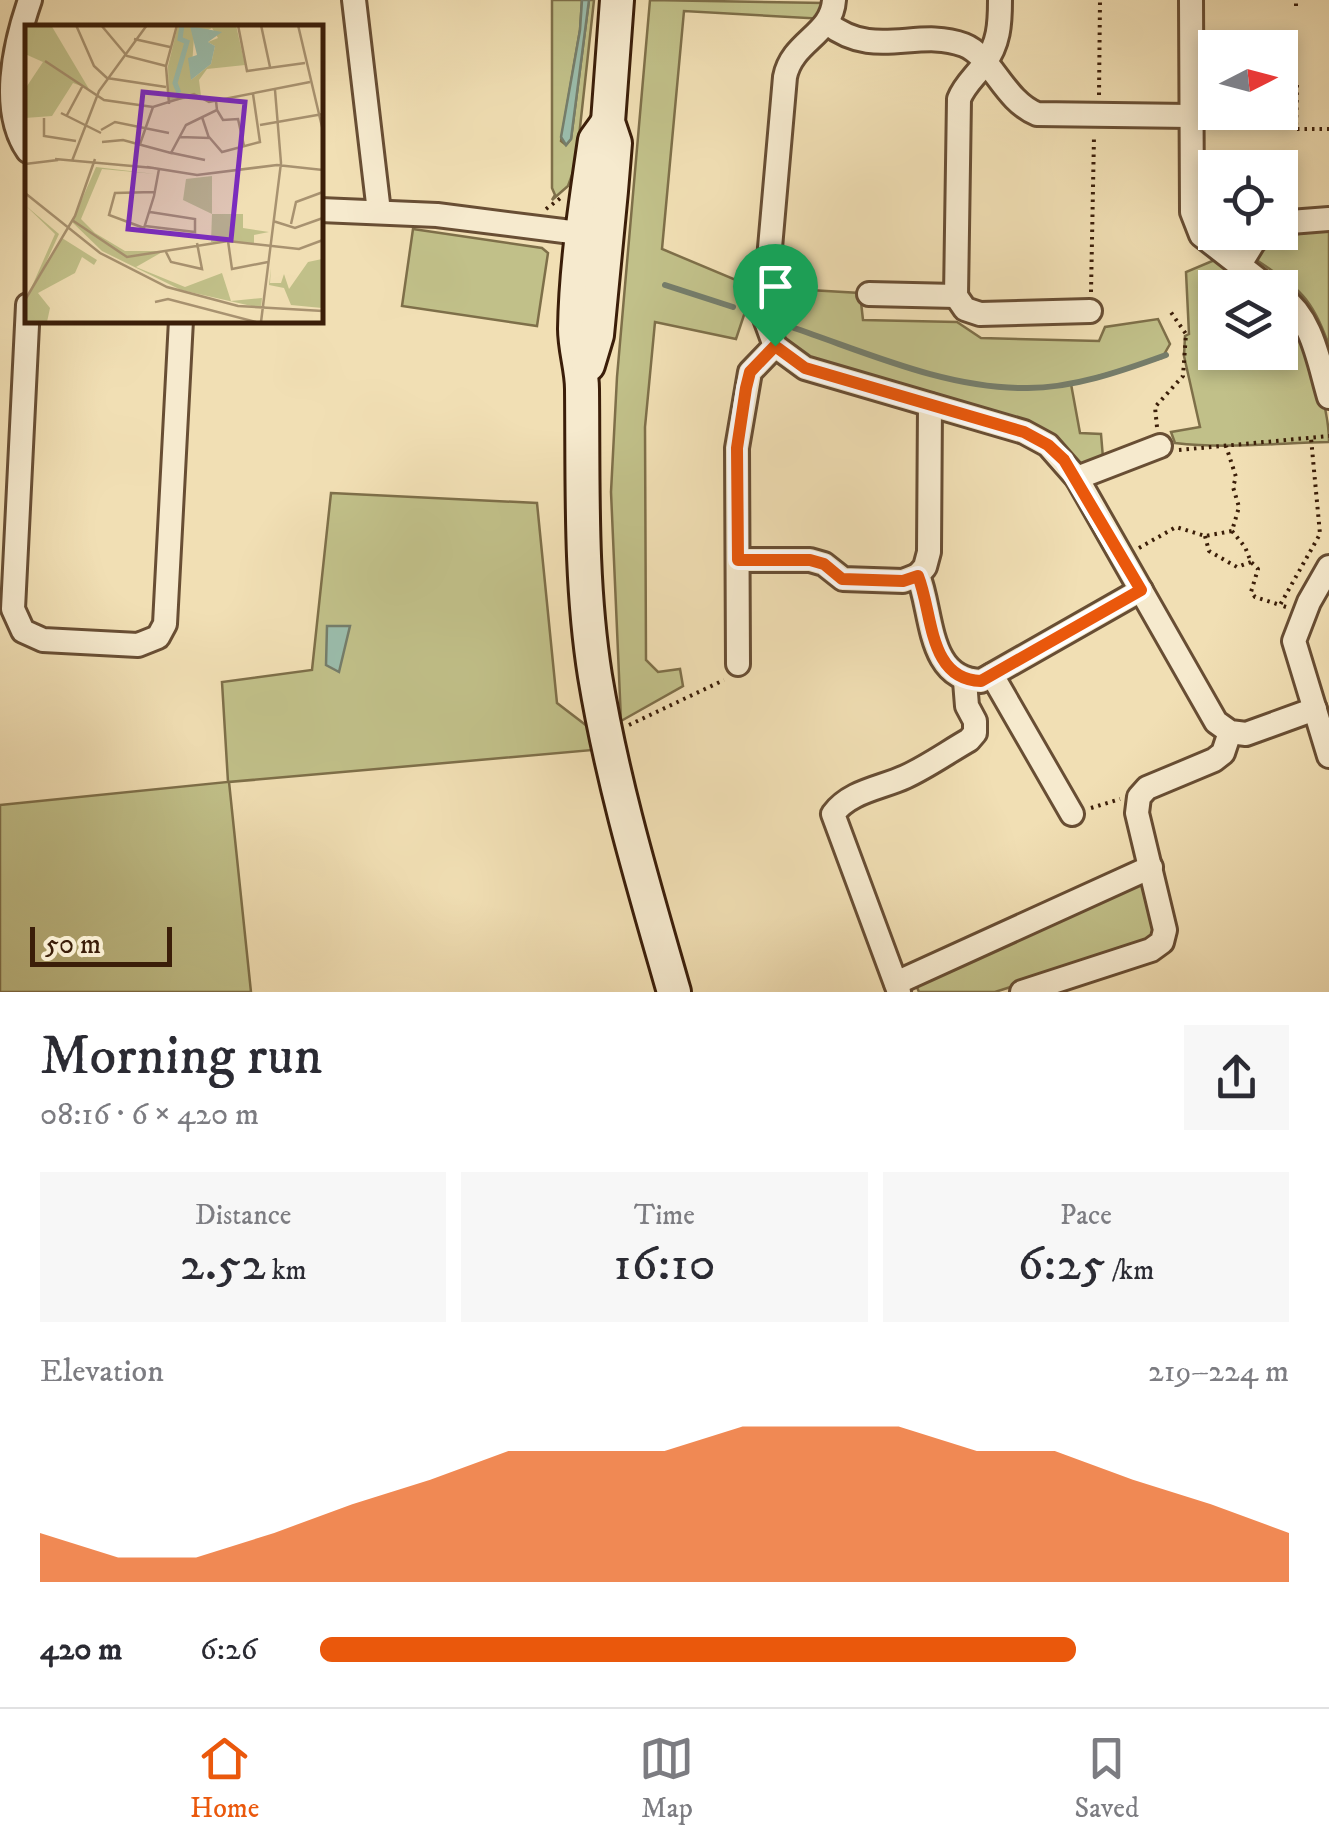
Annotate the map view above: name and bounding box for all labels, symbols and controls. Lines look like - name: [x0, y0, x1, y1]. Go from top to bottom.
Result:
- inset map: [25, 25, 322, 322]
- north arrow: [1198, 30, 1298, 130]
- map controls: [1198, 30, 1298, 370]
- button: locate: [1198, 150, 1298, 250]
- pin: [733, 244, 818, 347]
- icon: arrive: [748, 259, 803, 314]
- button: layers: [1198, 270, 1298, 370]
- scale bar: [30, 922, 172, 966]
- text: 50 m: [45, 927, 101, 962]
- text: Morning run: [40, 1023, 322, 1092]
- button: share: [1184, 1025, 1289, 1130]
- text: 08:16 · 6 × 420 m: [40, 1095, 259, 1135]
- text: Distance: [195, 1198, 291, 1233]
- text: Time: [634, 1198, 695, 1233]
- text: Pace: [1060, 1198, 1112, 1233]
- text: 2.52: [180, 1233, 266, 1296]
- text: 16:10: [613, 1233, 716, 1296]
- text: 6:25: [1017, 1233, 1106, 1296]
- text: km: [266, 1253, 307, 1288]
- text: /km: [1106, 1253, 1154, 1288]
- text: Elevation: [40, 1352, 164, 1392]
- text: 219–224 m: [1148, 1352, 1289, 1392]
- text: 420 m: [40, 1630, 122, 1670]
- text: 6:26: [200, 1630, 257, 1670]
- tab: Home: [190, 1731, 259, 1826]
- tab: Map: [639, 1731, 694, 1826]
- tab: Saved: [1075, 1731, 1139, 1826]

